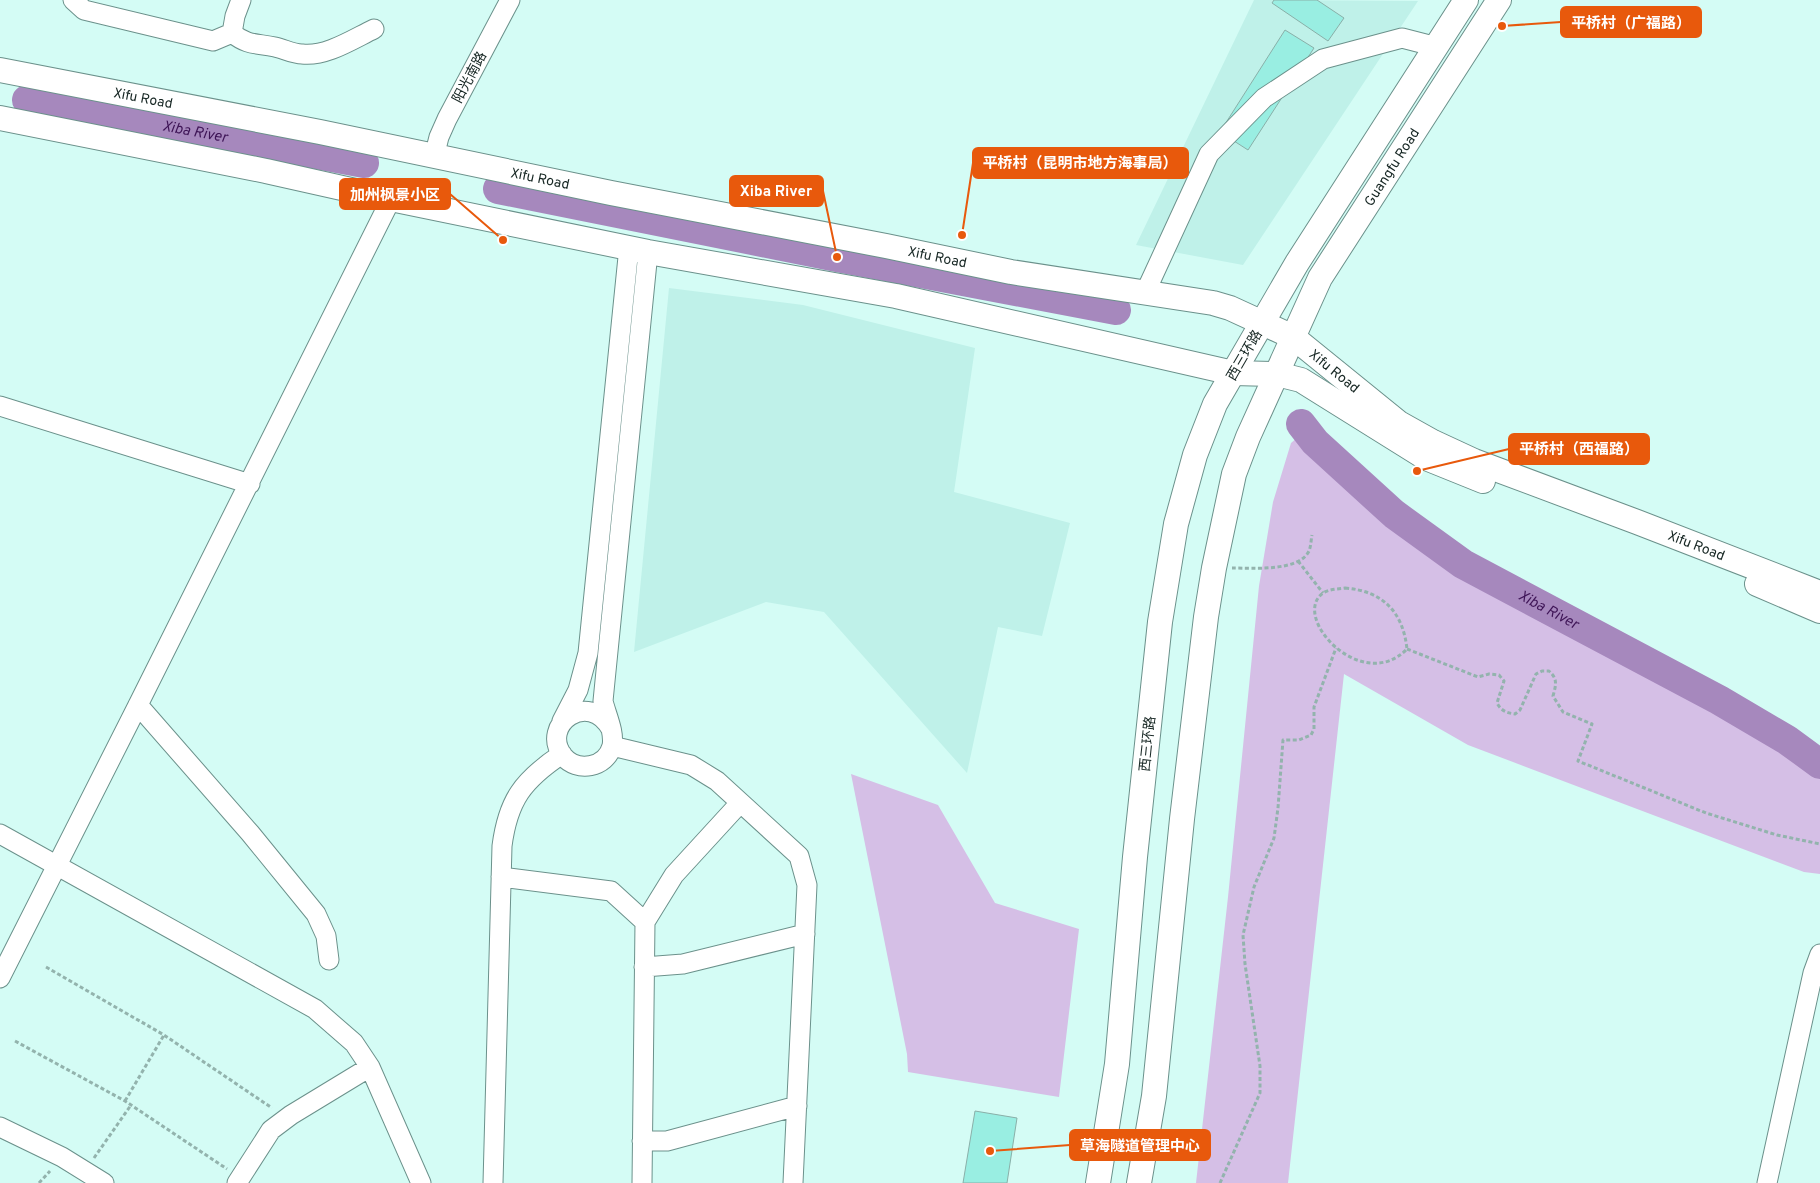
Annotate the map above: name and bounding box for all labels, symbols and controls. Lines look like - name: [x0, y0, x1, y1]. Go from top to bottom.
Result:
- callout: 平桥村（广福路）: [1561, 7, 1701, 37]
- text: 平桥村（广福路）: [1571, 14, 1691, 34]
- street label: 阳光南路: [450, 49, 491, 106]
- street label: Xifu Road: [112, 85, 174, 113]
- water label: Xiba River: [161, 118, 230, 148]
- street label: Guangfu Road: [1361, 126, 1424, 210]
- callout: 平桥村（昆明市地方海事局）: [973, 148, 1188, 178]
- text: 平桥村（昆明市地方海事局）: [982, 154, 1178, 174]
- street label: Xifu Road: [509, 165, 571, 194]
- callout: Xiba River: [730, 176, 823, 206]
- callout: 加州枫景小区: [340, 179, 450, 209]
- text: Xiba River: [740, 183, 813, 202]
- text: 加州枫景小区: [350, 186, 440, 206]
- street label: Xifu Road: [906, 244, 968, 273]
- street label: 西三环路: [1224, 327, 1267, 384]
- street label: Xifu Road: [1305, 346, 1362, 397]
- callout: 平桥村（西福路）: [1509, 434, 1649, 464]
- text: 平桥村（西福路）: [1519, 440, 1639, 460]
- street label: Xifu Road: [1665, 528, 1727, 565]
- water label: Xiba River: [1515, 587, 1583, 635]
- street label: 西三环路: [1137, 715, 1160, 773]
- callout: 草海隧道管理中心: [1070, 1130, 1210, 1160]
- text: 草海隧道管理中心: [1080, 1137, 1200, 1157]

